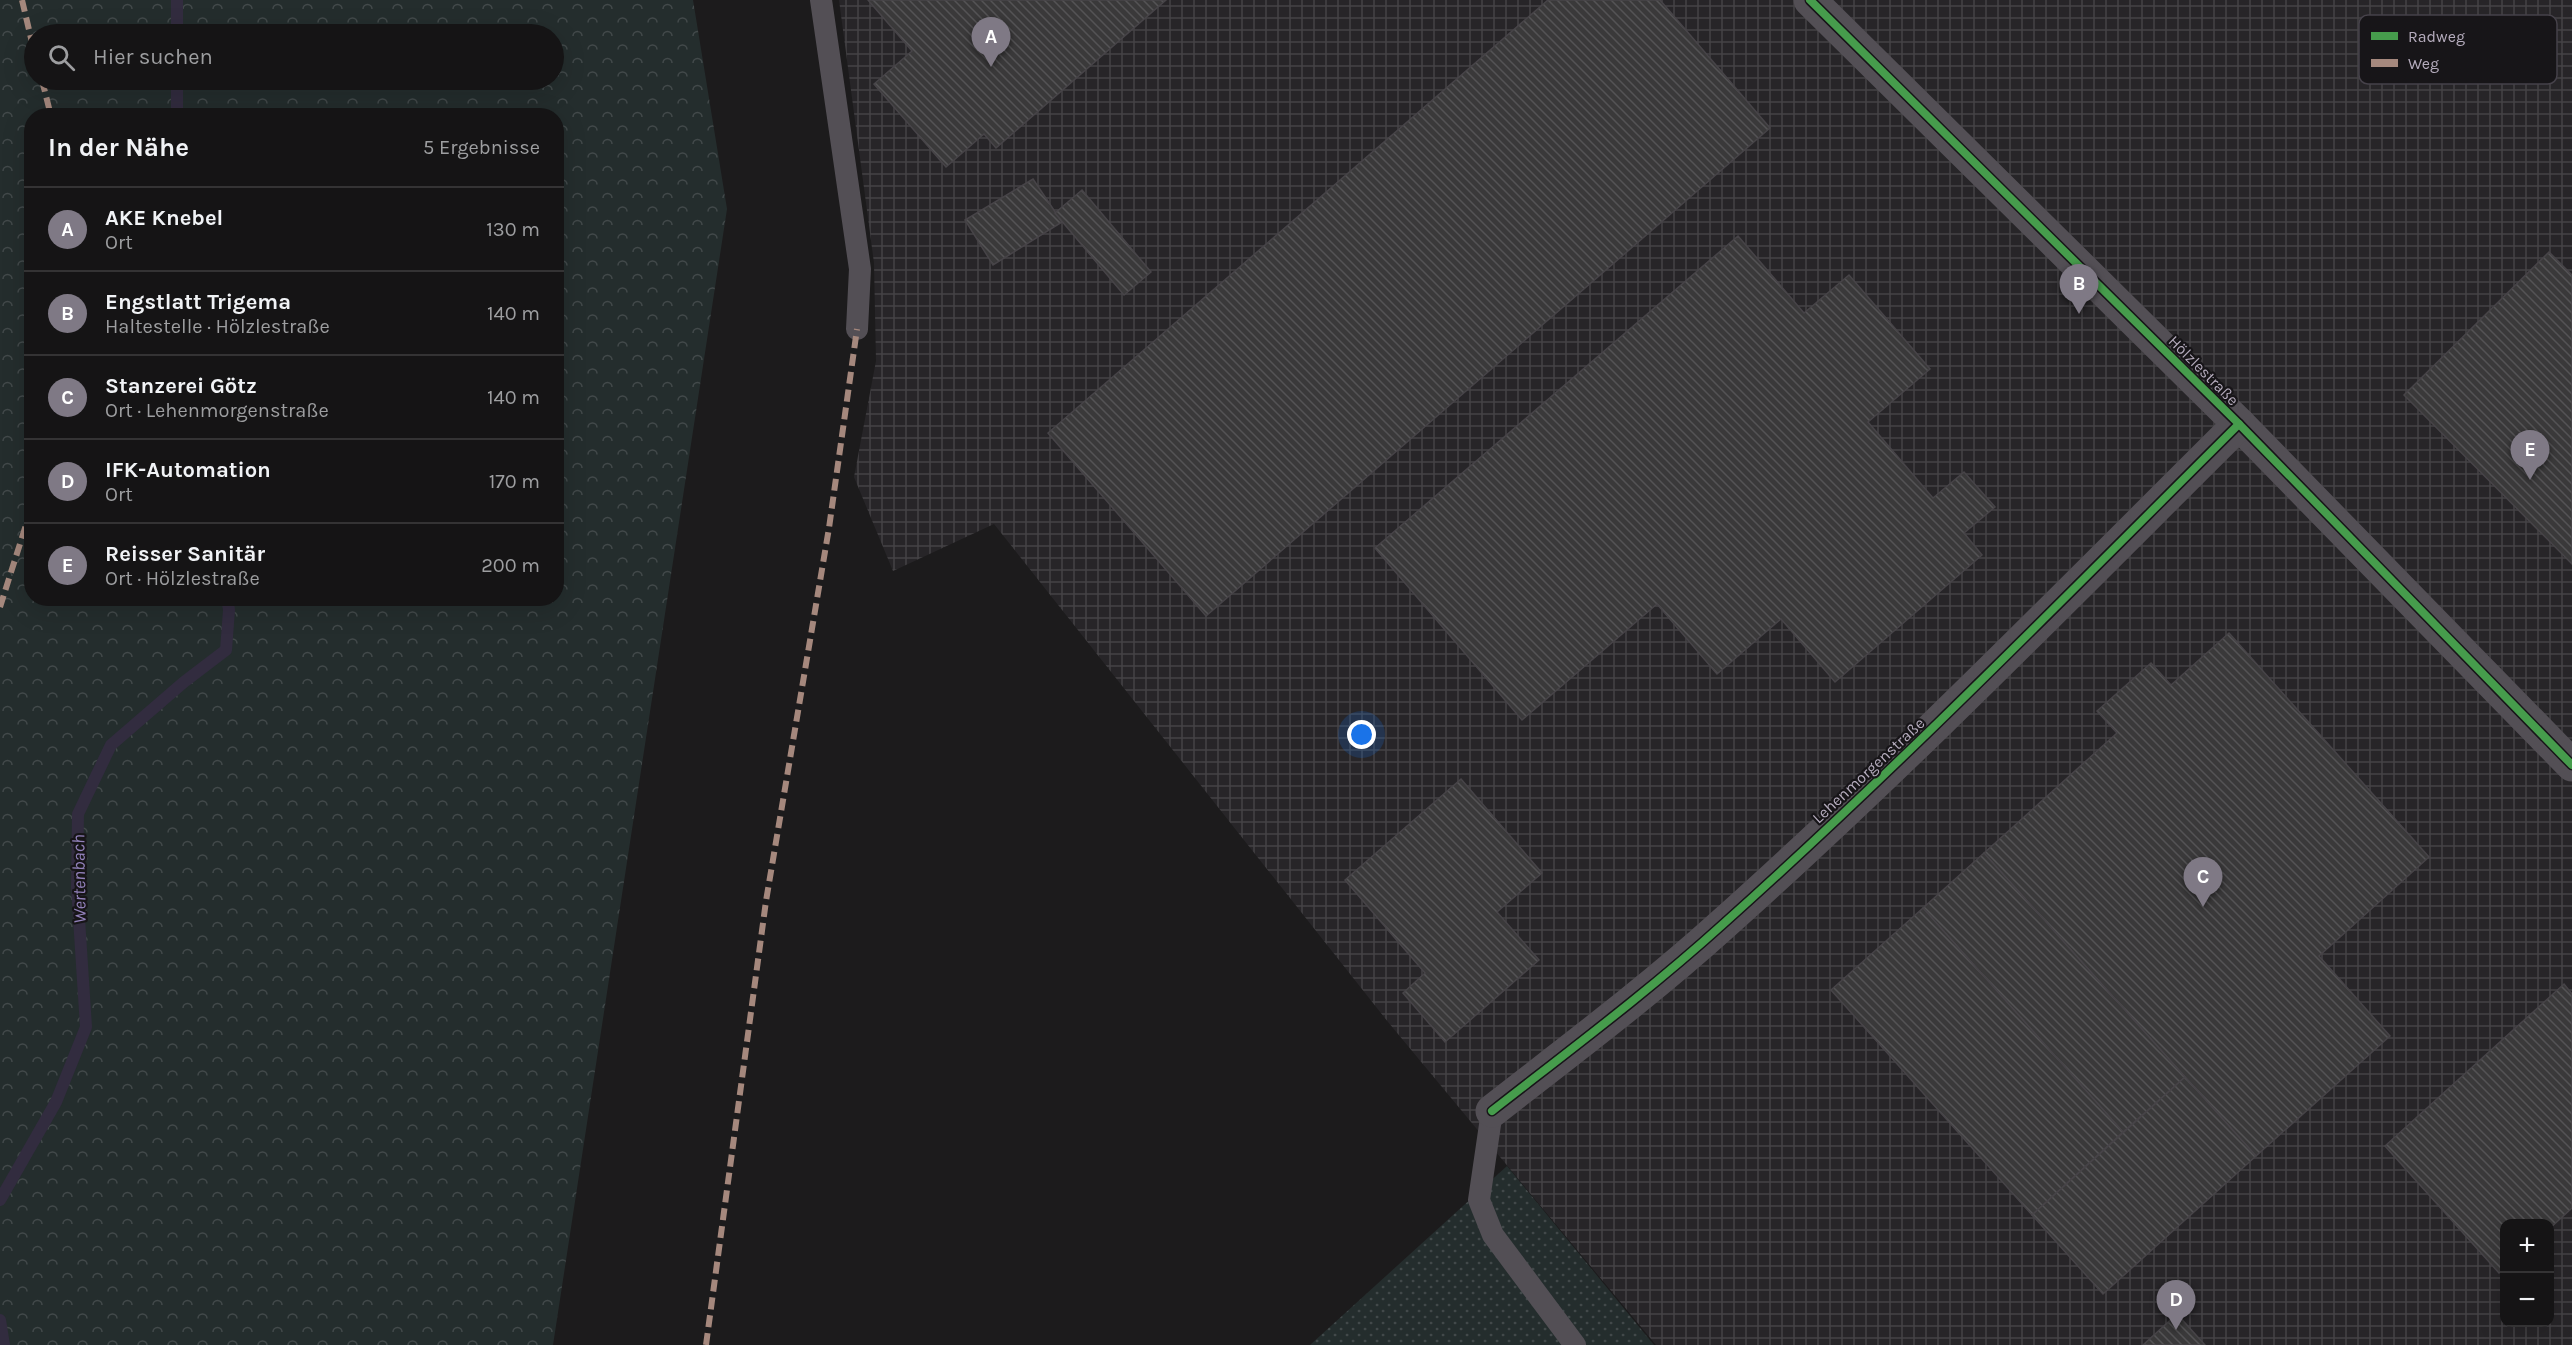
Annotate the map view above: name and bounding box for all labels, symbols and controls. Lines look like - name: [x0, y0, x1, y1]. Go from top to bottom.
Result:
- legend: [2359, 15, 2557, 84]
- pin: A: [972, 17, 1010, 67]
- search box: [24, 24, 564, 90]
- text: Radweg: [2408, 27, 2465, 46]
- icon: search: [45, 41, 78, 74]
- text: Hier suchen: [93, 44, 213, 70]
- text: Weg: [2408, 54, 2439, 73]
- text: In der Nähe: [48, 132, 189, 163]
- text: 5 Ergebnisse: [423, 136, 540, 159]
- text: AKE Knebel: [105, 205, 223, 231]
- text: A: [61, 218, 74, 241]
- text: 130 m: [486, 218, 540, 241]
- text: Ort: [105, 231, 133, 254]
- pin: B: [2060, 264, 2098, 314]
- text: Engstlatt Trigema: [105, 289, 291, 315]
- text: B: [61, 302, 74, 325]
- text: 140 m: [487, 302, 540, 325]
- text: Haltestelle · Hölzlestraße: [105, 315, 330, 338]
- street label: Hölzlestraße: [2165, 331, 2243, 409]
- text: Stanzerei Götz: [105, 373, 257, 399]
- text: C: [61, 386, 74, 409]
- text: 140 m: [487, 386, 540, 409]
- text: Ort · Lehenmorgenstraße: [105, 399, 329, 422]
- pin: E: [2510, 430, 2550, 480]
- text: IFK-Automation: [105, 457, 271, 483]
- text: D: [61, 470, 74, 493]
- text: 170 m: [489, 470, 540, 493]
- text: Ort: [105, 483, 133, 506]
- text: Reisser Sanitär: [105, 541, 265, 567]
- text: E: [62, 554, 73, 577]
- text: 200 m: [481, 554, 540, 577]
- text: Ort · Hölzlestraße: [105, 567, 260, 590]
- street label: Lehenmorgenstraße: [1808, 713, 1928, 827]
- your location: [1347, 720, 1376, 749]
- water label: Wertenbach: [67, 834, 91, 924]
- pin: C: [2184, 858, 2222, 907]
- map controls: [2500, 1219, 2554, 1327]
- button: +: [2500, 1219, 2554, 1273]
- button: −: [2500, 1273, 2554, 1327]
- pin: D: [2156, 1280, 2196, 1330]

